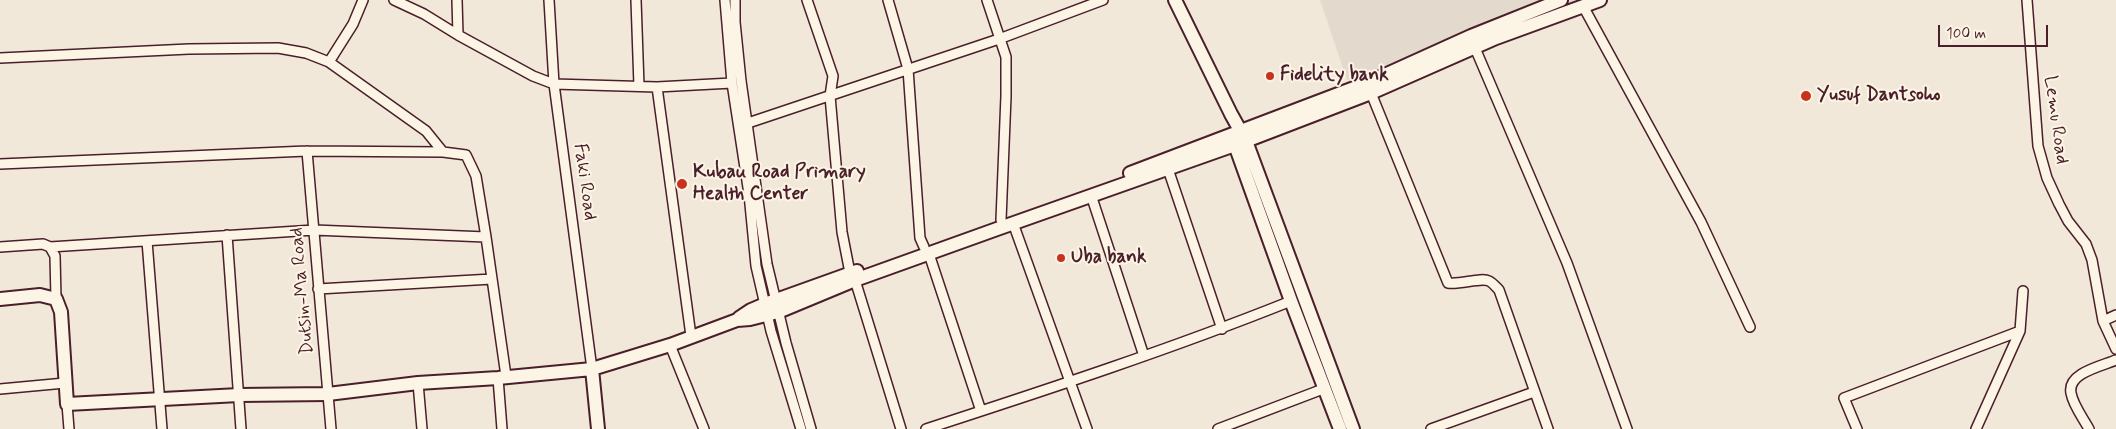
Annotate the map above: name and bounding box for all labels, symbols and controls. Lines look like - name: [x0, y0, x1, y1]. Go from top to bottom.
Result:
- scale bar: [1941, 15, 2051, 47]
- text: 100 m: [1946, 24, 1986, 44]
- place label: Fidelity bank: [1280, 65, 1389, 87]
- marker: Fidelity bank: [1264, 70, 1276, 82]
- street label: Lemu Road: [2038, 74, 2072, 166]
- place label: Yusuf Dantsoho: [1817, 85, 1940, 107]
- marker: Yusuf Dantsoho: [1799, 89, 1813, 103]
- street label: Faki Road: [567, 142, 601, 222]
- place label: Kubau Road Primary Health Center: [693, 162, 866, 206]
- marker: Kubau Road Primary Health Center: [675, 177, 689, 191]
- street label: Dutsin-Ma Road: [286, 226, 320, 356]
- place label: Uba bank: [1071, 247, 1146, 269]
- marker: Uba bank: [1055, 252, 1067, 264]

